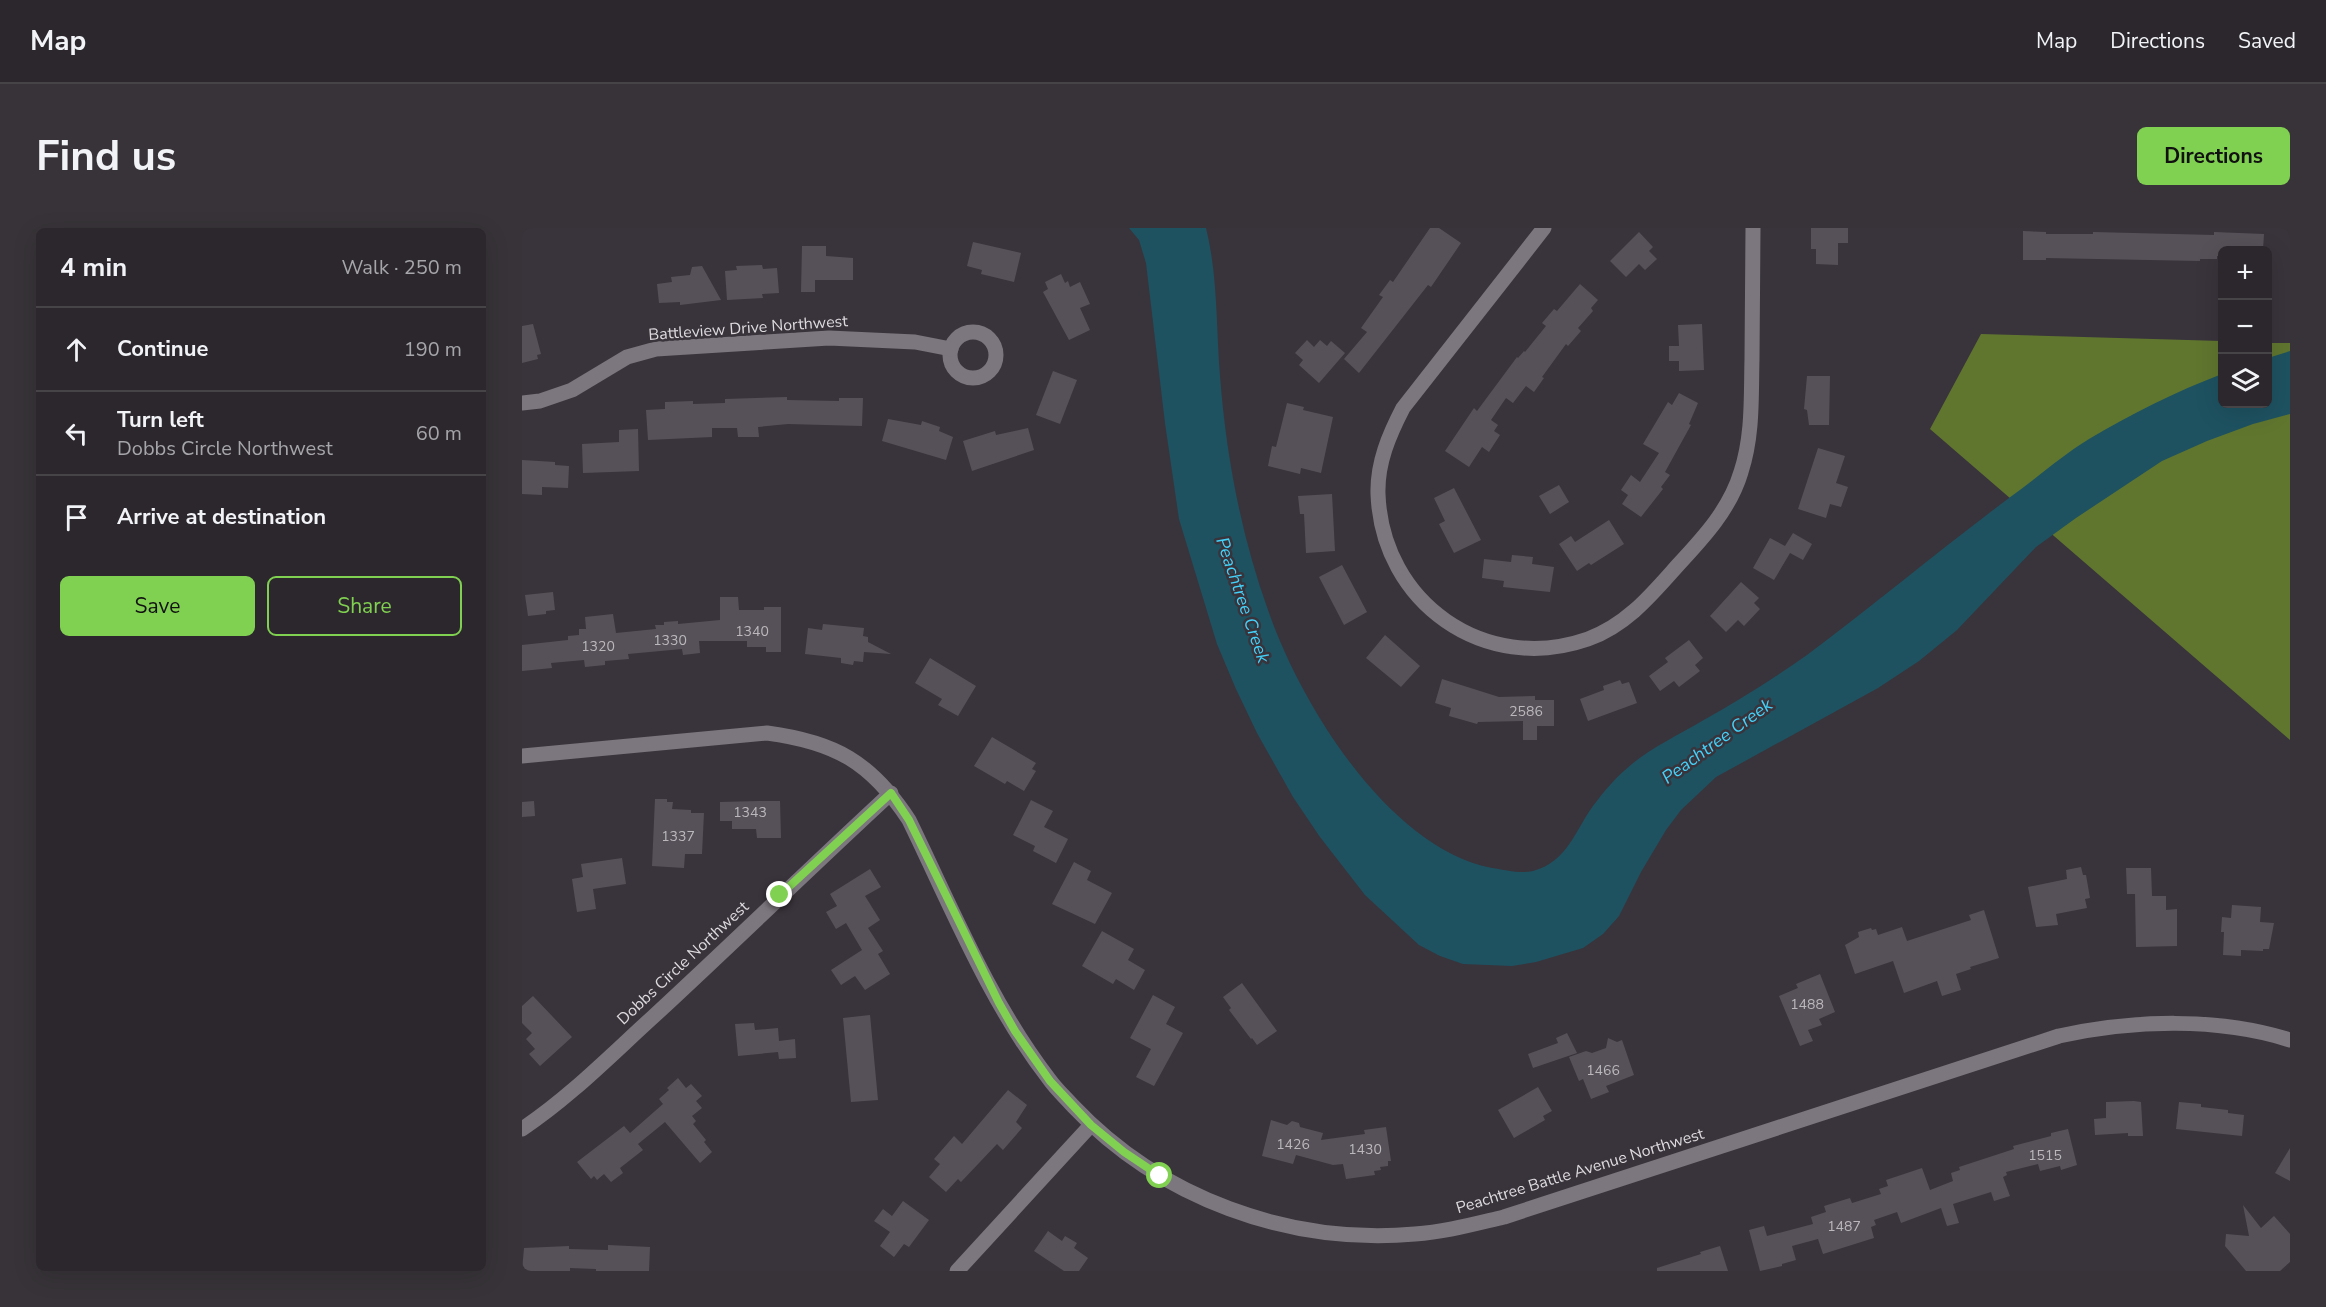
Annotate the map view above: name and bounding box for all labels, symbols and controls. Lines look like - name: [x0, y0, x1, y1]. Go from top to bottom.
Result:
- text: Map: [30, 22, 86, 60]
- text: Map: [2036, 27, 2077, 55]
- text: Directions: [2110, 27, 2205, 55]
- text: Saved: [2238, 27, 2296, 55]
- button: Directions: [2137, 127, 2290, 185]
- text: Find us: [36, 128, 176, 185]
- map controls: [2218, 246, 2272, 408]
- button: +: [2218, 246, 2272, 300]
- text: 4 min: [60, 250, 127, 285]
- text: Walk · 250 m: [342, 254, 462, 281]
- button: −: [2218, 300, 2272, 354]
- street label: Battleview Drive Northwest: [648, 310, 849, 346]
- icon: ahead: [60, 333, 93, 366]
- text: Continue: [117, 334, 208, 364]
- text: 190 m: [404, 336, 462, 363]
- button: layers: [2218, 354, 2272, 408]
- text: Turn left: [117, 405, 204, 435]
- icon: left: [60, 417, 93, 450]
- text: 60 m: [416, 420, 462, 447]
- text: Dobbs Circle Northwest: [117, 435, 333, 462]
- icon: arrive: [60, 501, 93, 534]
- text: Arrive at destination: [117, 502, 326, 532]
- water label: Peachtree Creek: [1210, 534, 1276, 667]
- button: Save: [60, 576, 255, 636]
- button: Share: [267, 576, 462, 636]
- house number: 1340: [735, 622, 769, 641]
- house number: 1330: [653, 631, 687, 650]
- house number: 1320: [581, 637, 615, 656]
- water label: Peachtree Creek: [1657, 692, 1778, 789]
- house number: 2586: [1509, 702, 1543, 721]
- house number: 1343: [733, 803, 767, 822]
- house number: 1337: [661, 827, 695, 846]
- route end: [766, 881, 792, 907]
- street label: Dobbs Circle Northwest: [612, 896, 754, 1030]
- house number: 1488: [1790, 995, 1824, 1014]
- house number: 1466: [1586, 1061, 1620, 1080]
- street label: Peachtree Battle Avenue Northwest: [1453, 1123, 1707, 1219]
- house number: 1426: [1276, 1135, 1310, 1154]
- house number: 1430: [1348, 1140, 1382, 1159]
- house number: 1515: [2028, 1146, 2062, 1165]
- route start: [1146, 1162, 1172, 1188]
- house number: 1487: [1827, 1217, 1861, 1236]

